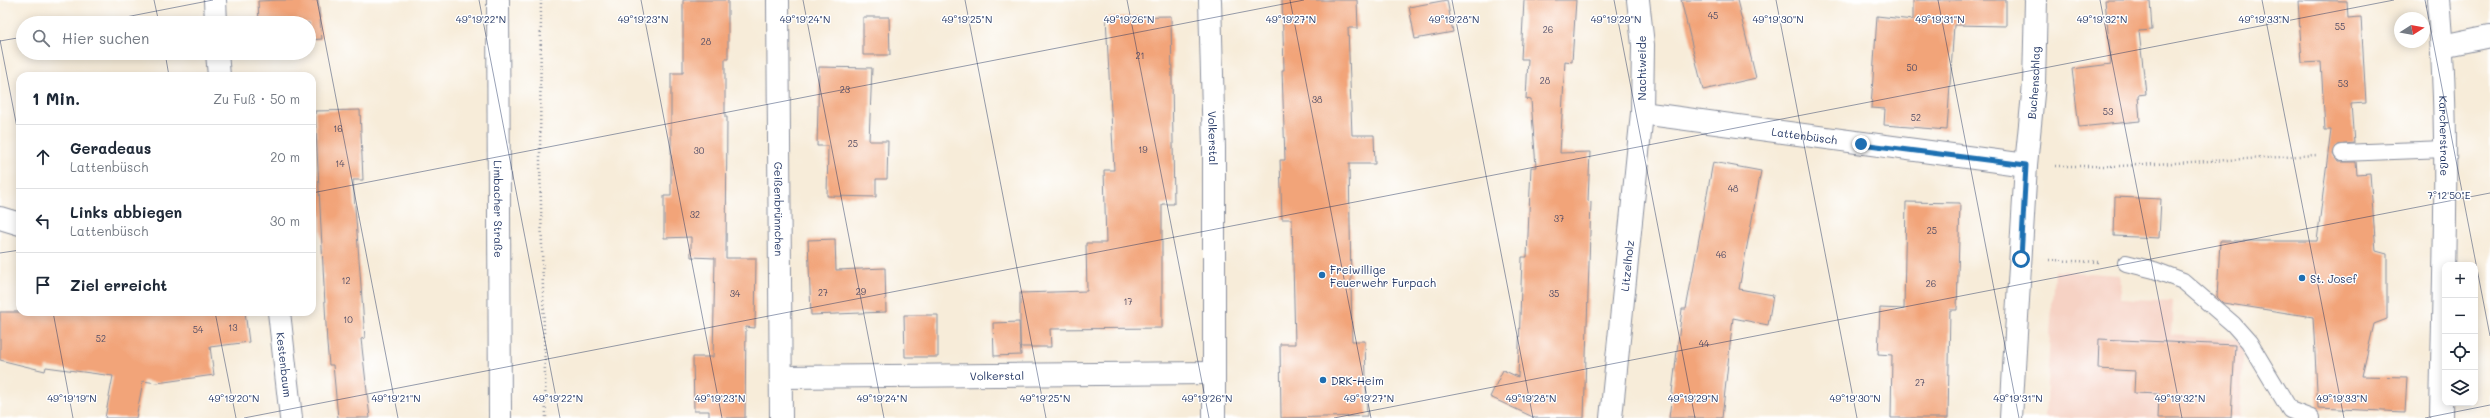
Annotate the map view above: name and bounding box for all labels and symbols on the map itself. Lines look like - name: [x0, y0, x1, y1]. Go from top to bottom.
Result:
- house number: 45: [1708, 10, 1718, 21]
- text: 49°19'22"N: [456, 12, 506, 26]
- text: 49°19'23"N: [618, 12, 668, 26]
- text: 49°19'24"N: [780, 12, 830, 26]
- text: 49°19'25"N: [942, 12, 992, 26]
- text: 49°19'26"N: [1104, 12, 1154, 26]
- text: 49°19'27"N: [1266, 12, 1316, 26]
- text: 49°19'28"N: [1429, 12, 1479, 26]
- text: 49°19'29"N: [1591, 12, 1641, 26]
- text: 49°19'30"N: [1752, 12, 1804, 26]
- text: 49°19'31"N: [1915, 12, 1965, 26]
- text: 49°19'32"N: [2077, 12, 2127, 26]
- text: 49°19'33"N: [2239, 12, 2289, 26]
- north arrow: [2394, 12, 2430, 48]
- house number: 55: [2335, 21, 2345, 32]
- house number: 26: [1543, 24, 1553, 35]
- street label: Nachtweide: [1634, 35, 1649, 100]
- house number: 28: [701, 36, 712, 47]
- street label: Buchenschlag: [2023, 46, 2042, 120]
- house number: 21: [1135, 50, 1145, 61]
- house number: 50: [1907, 62, 1918, 73]
- house number: 28: [1540, 75, 1551, 86]
- house number: 53: [2338, 78, 2348, 89]
- house number: 23: [840, 84, 850, 95]
- house number: 38: [1312, 94, 1323, 105]
- street label: Karcherstraße: [2436, 95, 2453, 176]
- house number: 53: [2103, 106, 2113, 117]
- street label: Volkerstal: [1205, 111, 1222, 165]
- house number: 52: [1911, 112, 1921, 123]
- house number: 16: [333, 123, 343, 134]
- street label: Lattenbüsch: [1771, 123, 1838, 147]
- route end: [1852, 135, 1870, 153]
- house number: 25: [848, 138, 858, 149]
- house number: 19: [1138, 144, 1148, 155]
- house number: 30: [694, 145, 705, 156]
- house number: 14: [335, 158, 345, 169]
- street label: Limbacher Straße: [491, 160, 507, 258]
- street label: Geißenbrünnchen: [772, 162, 787, 256]
- house number: 48: [1728, 183, 1739, 194]
- text: 7°12'50"E: [2428, 188, 2471, 202]
- house number: 32: [690, 209, 700, 220]
- house number: 37: [1554, 213, 1564, 224]
- house number: 25: [1927, 225, 1937, 236]
- street label: Litzelholz: [1616, 239, 1637, 292]
- house number: 46: [1716, 249, 1726, 260]
- route start: [2012, 250, 2030, 268]
- place label: Freiwillige Feuerwehr Furpach: [1330, 262, 1436, 290]
- marker: Freiwillige Feuerwehr Furpach: [1317, 270, 1327, 280]
- place label: St. Josef: [2310, 271, 2358, 286]
- marker: St. Josef: [2297, 273, 2307, 283]
- house number: 12: [341, 275, 351, 286]
- house number: 26: [1926, 278, 1936, 289]
- house number: 29: [856, 286, 867, 297]
- house number: 27: [818, 287, 828, 298]
- house number: 34: [730, 288, 741, 299]
- house number: 35: [1549, 288, 1559, 299]
- house number: 17: [1123, 296, 1133, 307]
- house number: 10: [343, 314, 353, 325]
- house number: 13: [228, 322, 238, 333]
- house number: 54: [193, 324, 204, 335]
- street label: Kestenbaum: [274, 331, 296, 398]
- house number: 52: [96, 333, 106, 344]
- house number: 44: [1699, 338, 1710, 349]
- street label: Volkerstal: [970, 367, 1024, 383]
- place label: DRK-Heim: [1331, 373, 1384, 388]
- marker: DRK-Heim: [1318, 375, 1328, 385]
- house number: 27: [1915, 377, 1925, 388]
- text: 49°19'19"N: [47, 391, 97, 405]
- text: 49°19'20"N: [209, 391, 259, 405]
- text: 49°19'21"N: [371, 391, 421, 405]
- text: 49°19'22"N: [533, 391, 583, 405]
- text: 49°19'23"N: [695, 391, 745, 405]
- text: 49°19'24"N: [857, 391, 907, 405]
- text: 49°19'25"N: [1020, 391, 1070, 405]
- text: 49°19'26"N: [1182, 391, 1232, 405]
- text: 49°19'27"N: [1344, 391, 1394, 405]
- text: 49°19'28"N: [1506, 391, 1556, 405]
- text: 49°19'29"N: [1668, 391, 1718, 405]
- text: 49°19'30"N: [1829, 391, 1881, 405]
- text: 49°19'31"N: [1993, 391, 2043, 405]
- text: 49°19'32"N: [2155, 391, 2205, 405]
- text: 49°19'33"N: [2317, 391, 2367, 405]

